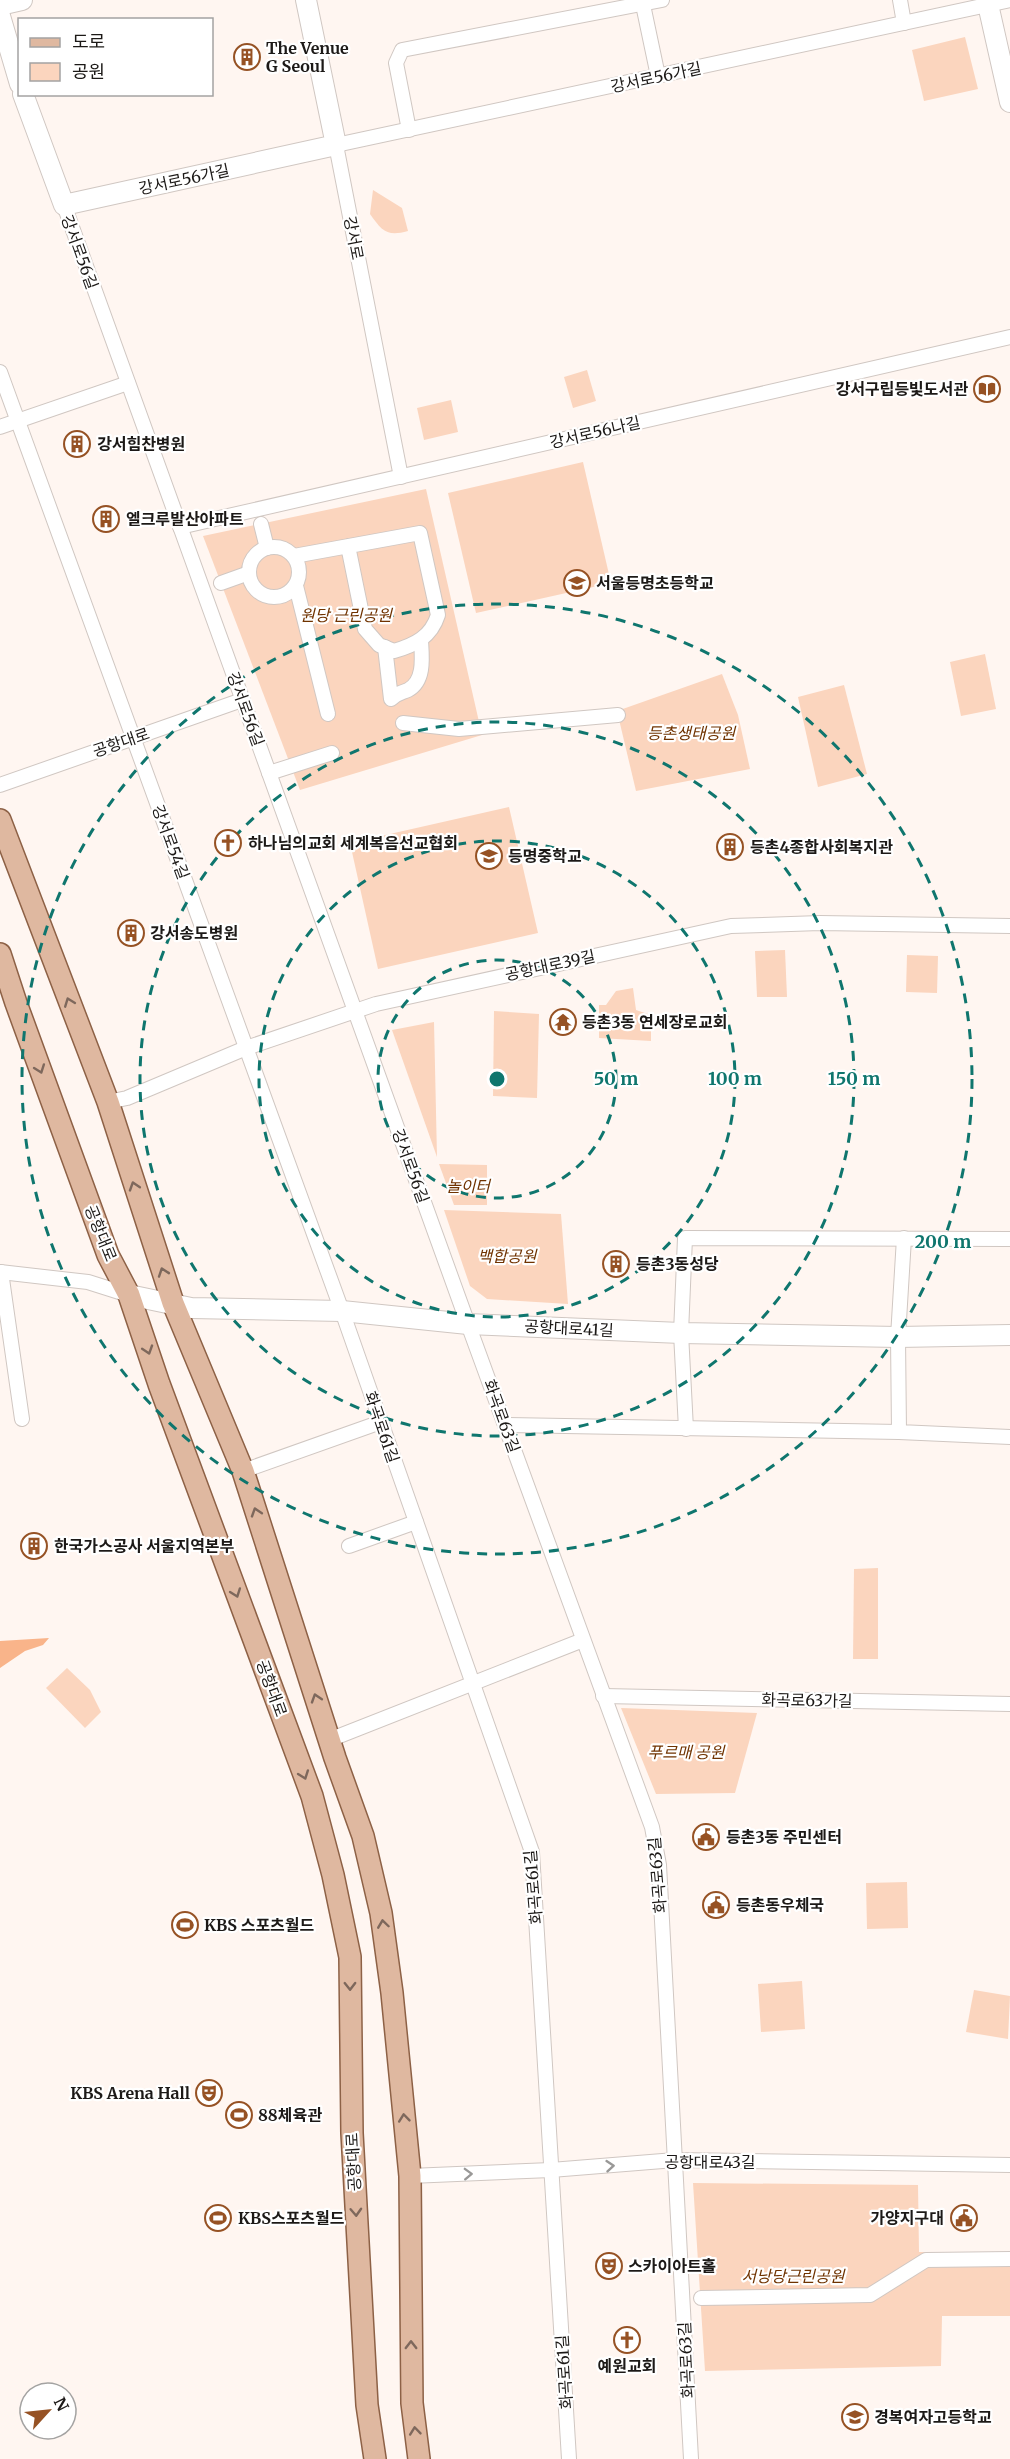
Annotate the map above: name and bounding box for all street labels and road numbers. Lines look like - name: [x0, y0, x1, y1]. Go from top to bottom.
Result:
- street label: 강서로56가길: [609, 58, 703, 96]
- street label: 강서로56가길: [137, 160, 231, 198]
- street label: 강서로56길: [57, 212, 103, 292]
- street label: 강서로: [340, 214, 368, 262]
- street label: 강서로56나길: [548, 412, 642, 452]
- street label: 강서로56길: [223, 669, 269, 749]
- street label: 공항대로: [90, 723, 152, 761]
- street label: 강서로54길: [148, 802, 194, 882]
- street label: 공항대로39길: [503, 946, 597, 984]
- street label: 강서로56길: [388, 1126, 434, 1206]
- street label: 공항대로: [81, 1202, 121, 1264]
- street label: 공항대로41길: [524, 1316, 614, 1340]
- street label: 화곡로63길: [479, 1377, 525, 1455]
- street label: 화곡로61길: [360, 1388, 404, 1466]
- street label: 공항대로: [253, 1657, 292, 1719]
- street label: 화곡로63가길: [761, 1689, 853, 1711]
- street label: 화곡로63길: [644, 1836, 670, 1914]
- street label: 화곡로61길: [520, 1849, 546, 1925]
- street label: 공항대로: [341, 2132, 365, 2192]
- street label: 공항대로43길: [664, 2152, 756, 2172]
- street label: 화곡로63길: [674, 2321, 698, 2399]
- street label: 화곡로61길: [551, 2334, 577, 2410]

